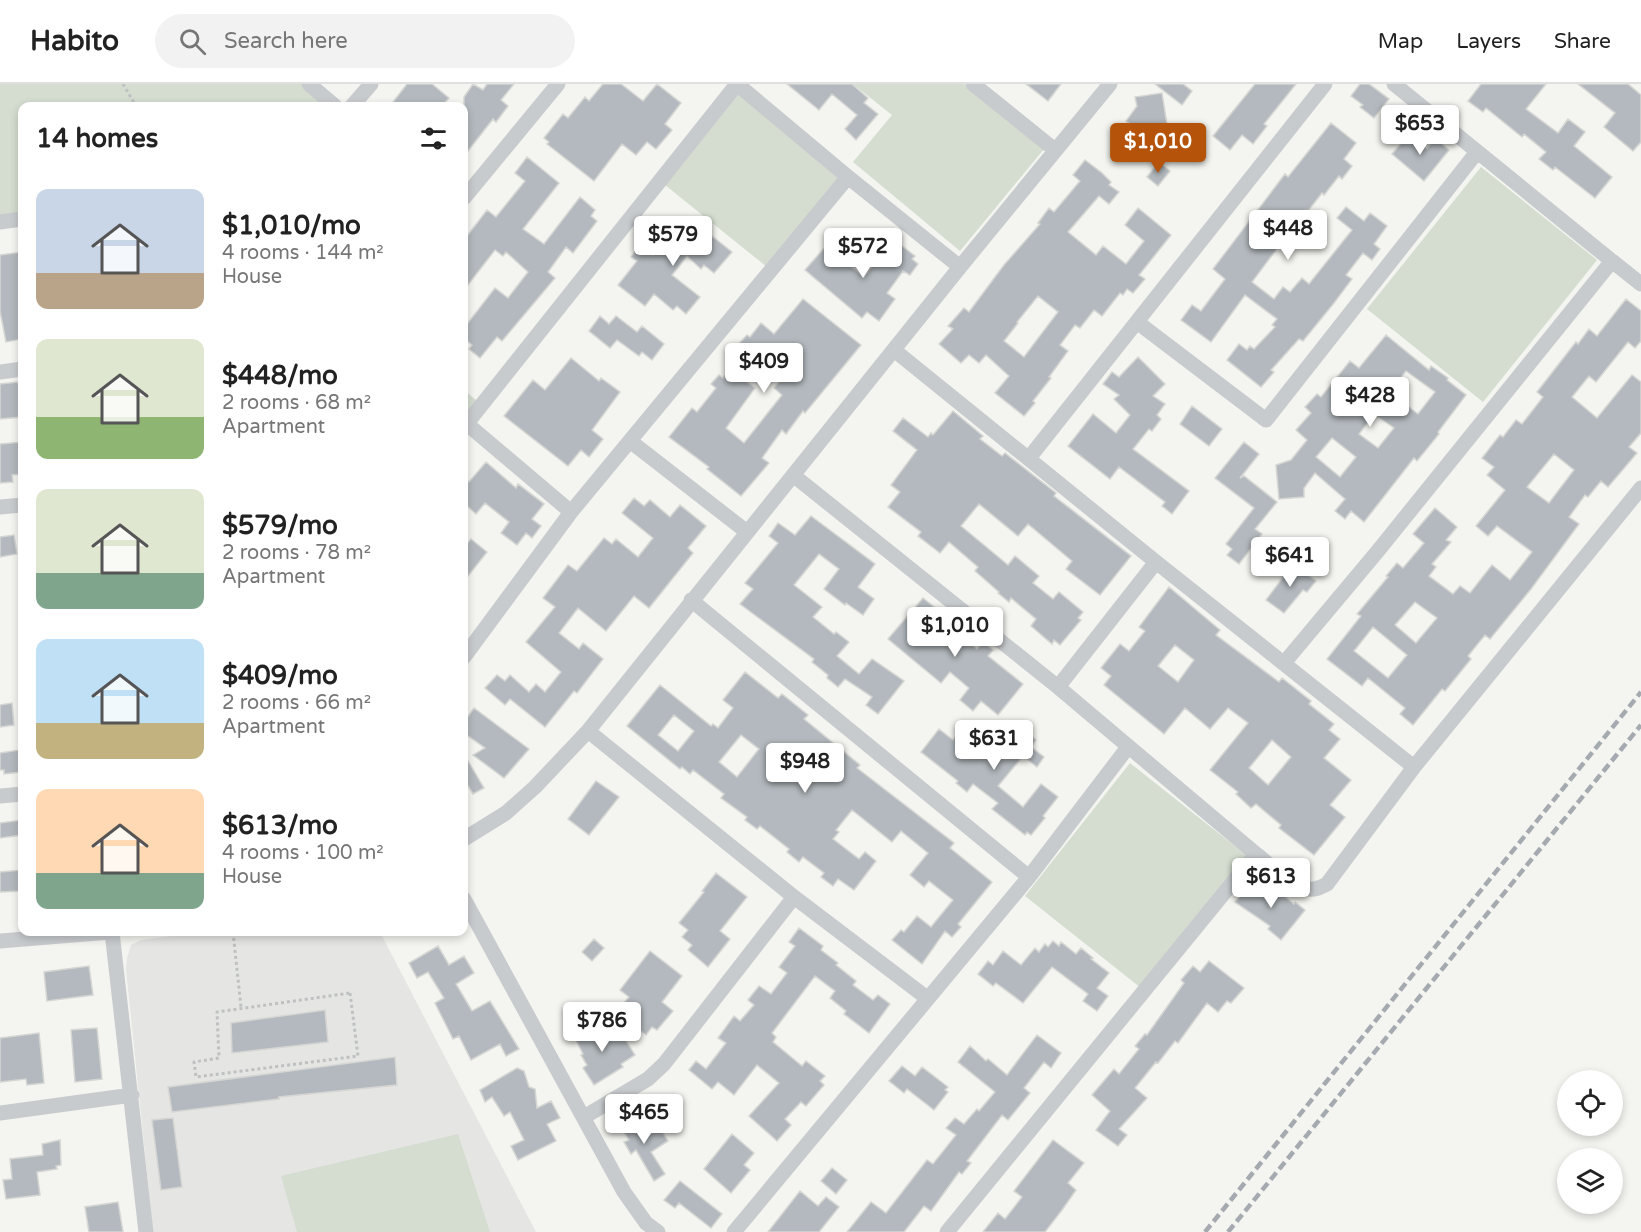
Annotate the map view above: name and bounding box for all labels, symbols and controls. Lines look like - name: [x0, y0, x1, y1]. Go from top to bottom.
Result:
- search box: [155, 14, 575, 68]
- text: Habito: [30, 24, 119, 58]
- icon: search: [176, 25, 209, 58]
- text: Search here: [224, 28, 348, 54]
- text: Map: [1378, 29, 1423, 54]
- text: Layers: [1456, 29, 1521, 54]
- text: Share: [1554, 29, 1611, 54]
- pin: $653: [1384, 105, 1456, 156]
- text: $653: [1395, 112, 1445, 136]
- icon: filters: [417, 122, 450, 155]
- text: 14 homes: [36, 123, 158, 154]
- pin: $1,010: [1109, 123, 1207, 174]
- text: $1,010: [1124, 130, 1192, 154]
- text: $1,010/mo: [222, 210, 361, 241]
- pin: $448: [1252, 210, 1324, 261]
- icon: home: [84, 213, 156, 285]
- pin: $579: [637, 216, 709, 267]
- text: $448: [1263, 217, 1313, 241]
- text: $579: [648, 223, 698, 247]
- pin: $572: [827, 228, 899, 279]
- text: $572: [838, 235, 888, 259]
- text: 4 rooms · 144 m²: [222, 241, 384, 265]
- text: House: [222, 265, 282, 289]
- pin: $409: [728, 343, 800, 394]
- text: $409: [739, 350, 789, 374]
- text: $448/mo: [222, 360, 338, 391]
- icon: home: [84, 363, 156, 435]
- pin: $428: [1334, 377, 1406, 428]
- text: $428: [1345, 384, 1395, 408]
- text: 2 rooms · 68 m²: [222, 391, 371, 415]
- text: Apartment: [222, 415, 325, 439]
- text: $579/mo: [222, 510, 338, 541]
- icon: home: [84, 513, 156, 585]
- pin: $641: [1254, 537, 1326, 588]
- text: 2 rooms · 78 m²: [222, 541, 371, 565]
- text: $641: [1265, 544, 1315, 568]
- text: Apartment: [222, 565, 325, 589]
- pin: $1,010: [906, 607, 1004, 658]
- text: $1,010: [921, 614, 989, 638]
- text: $409/mo: [222, 660, 338, 691]
- icon: home: [84, 663, 156, 735]
- text: 2 rooms · 66 m²: [222, 691, 371, 715]
- text: Apartment: [222, 715, 325, 739]
- pin: $631: [958, 720, 1030, 771]
- text: $631: [969, 727, 1019, 751]
- pin: $948: [769, 743, 841, 794]
- text: $948: [780, 750, 830, 774]
- text: $613/mo: [222, 810, 338, 841]
- icon: home: [84, 813, 156, 885]
- text: 4 rooms · 100 m²: [222, 841, 384, 865]
- pin: $613: [1235, 858, 1307, 909]
- text: House: [222, 865, 282, 889]
- text: $613: [1246, 865, 1296, 889]
- pin: $786: [566, 1002, 638, 1053]
- text: $786: [577, 1009, 627, 1033]
- map controls: [1557, 1070, 1623, 1214]
- button: locate: [1557, 1070, 1623, 1136]
- pin: $465: [608, 1094, 680, 1145]
- text: $465: [619, 1101, 669, 1125]
- button: layers: [1557, 1148, 1623, 1214]

